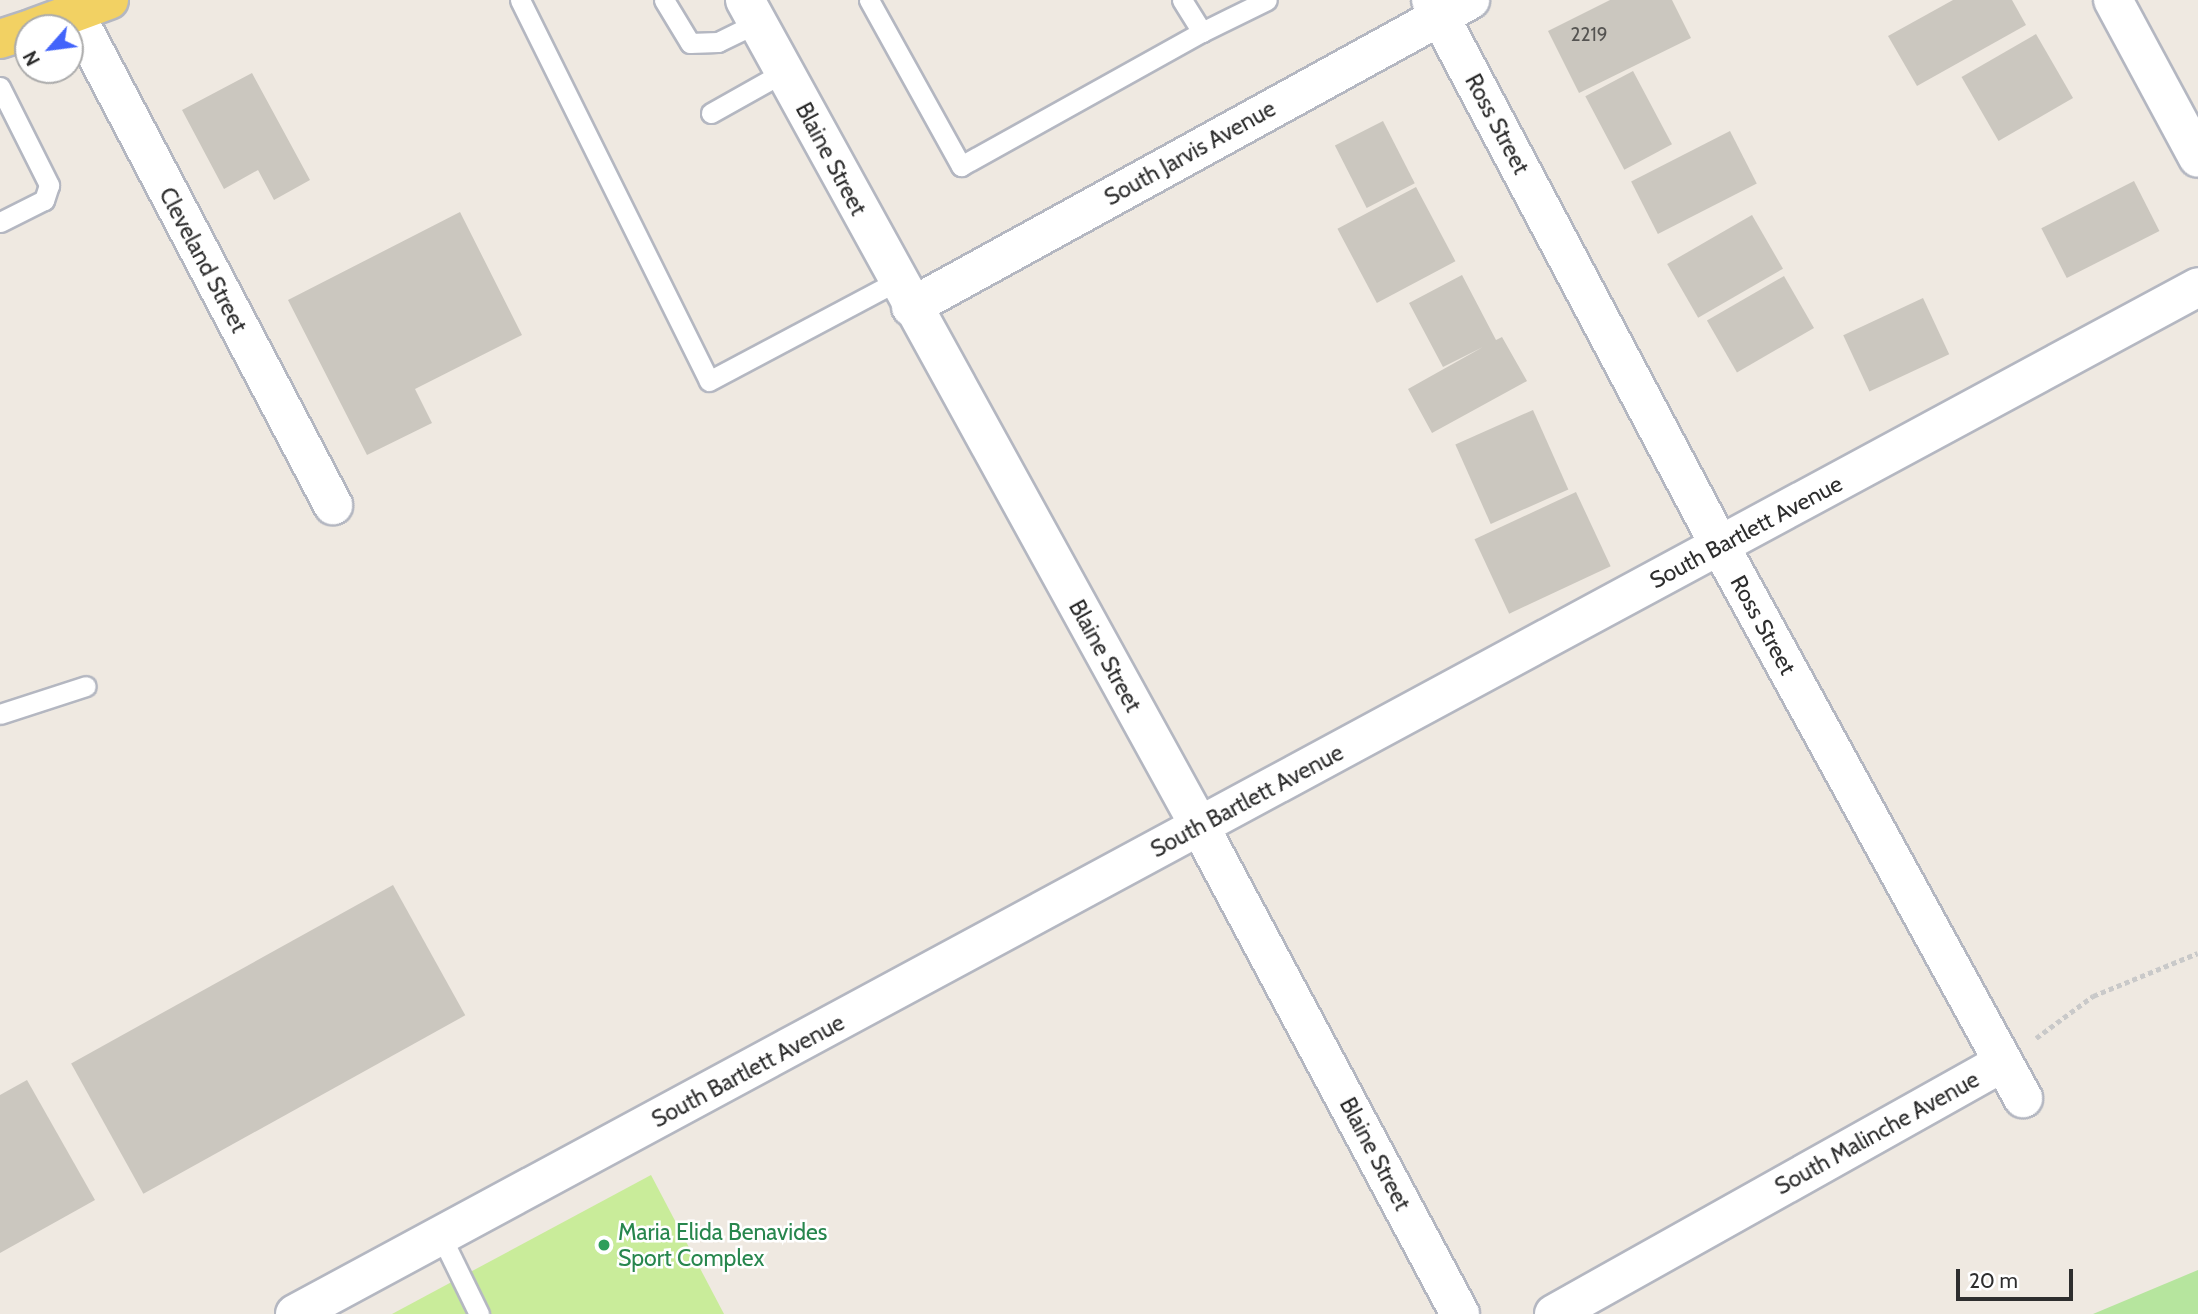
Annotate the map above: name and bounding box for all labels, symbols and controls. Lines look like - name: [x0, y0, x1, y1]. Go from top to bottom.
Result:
- north arrow: [14, 14, 84, 84]
- house number: 2219: [1571, 24, 1607, 46]
- text: N: [18, 47, 45, 69]
- street label: Ross Street: [1459, 69, 1535, 179]
- street label: South Jarvis Avenue: [1100, 95, 1280, 211]
- street label: Blaine Street: [790, 98, 872, 220]
- street label: Cleveland Street: [153, 183, 253, 337]
- street label: South Bartlett Avenue: [1645, 470, 1847, 594]
- street label: Ross Street: [1724, 570, 1802, 680]
- street label: Blaine Street: [1063, 595, 1147, 717]
- street label: South Bartlett Avenue: [1146, 739, 1348, 863]
- street label: South Bartlett Avenue: [647, 1009, 849, 1133]
- street label: South Malinche Avenue: [1770, 1065, 1984, 1201]
- street label: Blaine Street: [1334, 1093, 1416, 1215]
- place label: Maria Elida Benavides Sport Complex: [618, 1218, 827, 1272]
- marker: Maria Elida Benavides Sport Complex: [596, 1237, 612, 1253]
- scale bar: [1960, 1254, 2077, 1298]
- text: 20 m: [1969, 1268, 2018, 1293]

